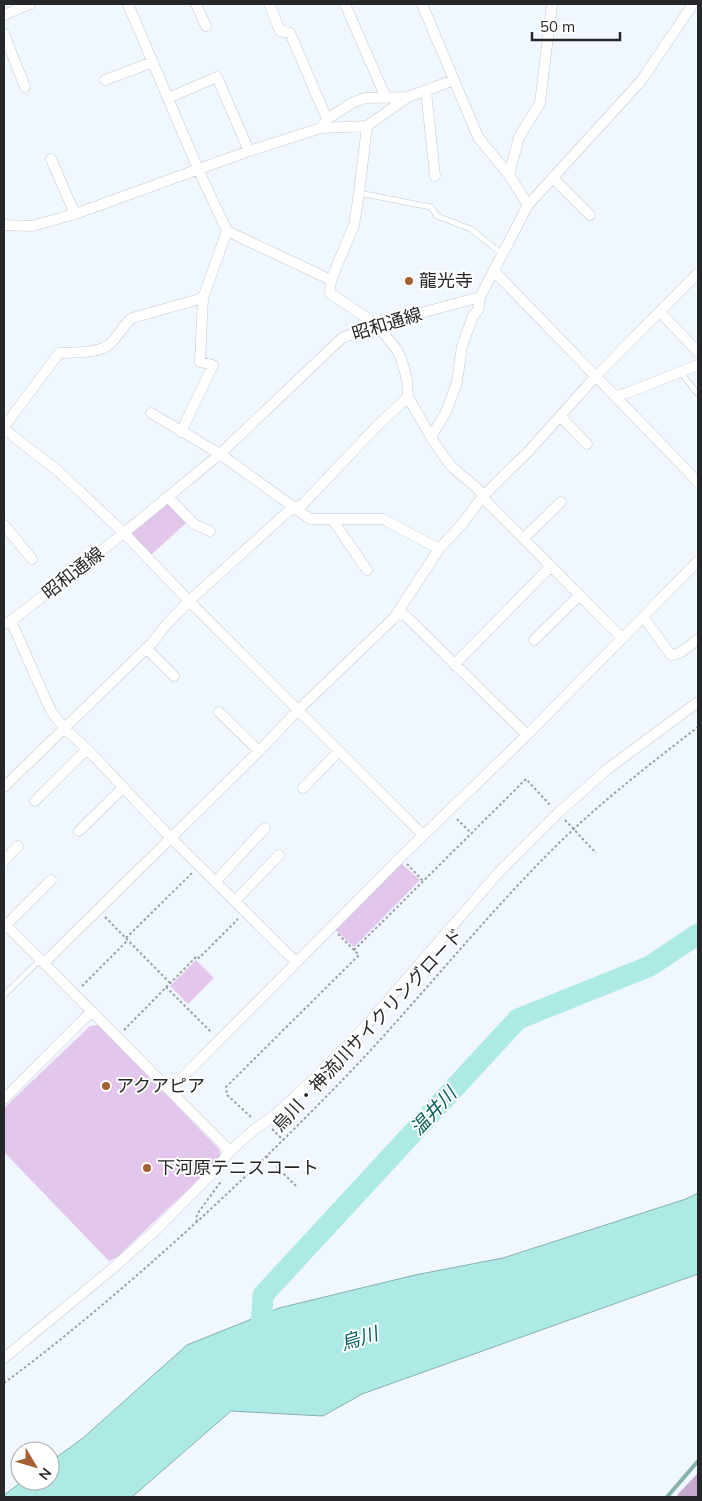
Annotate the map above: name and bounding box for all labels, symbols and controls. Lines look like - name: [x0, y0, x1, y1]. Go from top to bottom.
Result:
- scale bar: [532, 10, 620, 42]
- text: 50 m: [540, 17, 575, 36]
- place label: 龍光寺: [419, 269, 473, 292]
- marker: 龍光寺: [403, 275, 415, 287]
- street label: 昭和通線: [349, 302, 425, 345]
- street label: 昭和通線: [37, 541, 108, 604]
- street label: 烏川・神流川サイクリングロード: [267, 923, 468, 1136]
- place label: アクアピア: [116, 1074, 205, 1097]
- marker: アクアピア: [100, 1080, 112, 1092]
- water label: 温井川: [405, 1081, 463, 1140]
- place label: 下河原テニスコート: [157, 1156, 319, 1179]
- marker: 下河原テニスコート: [141, 1162, 153, 1174]
- water label: 烏川: [337, 1320, 383, 1355]
- north arrow: [10, 1441, 60, 1491]
- text: N: [35, 1464, 56, 1484]

